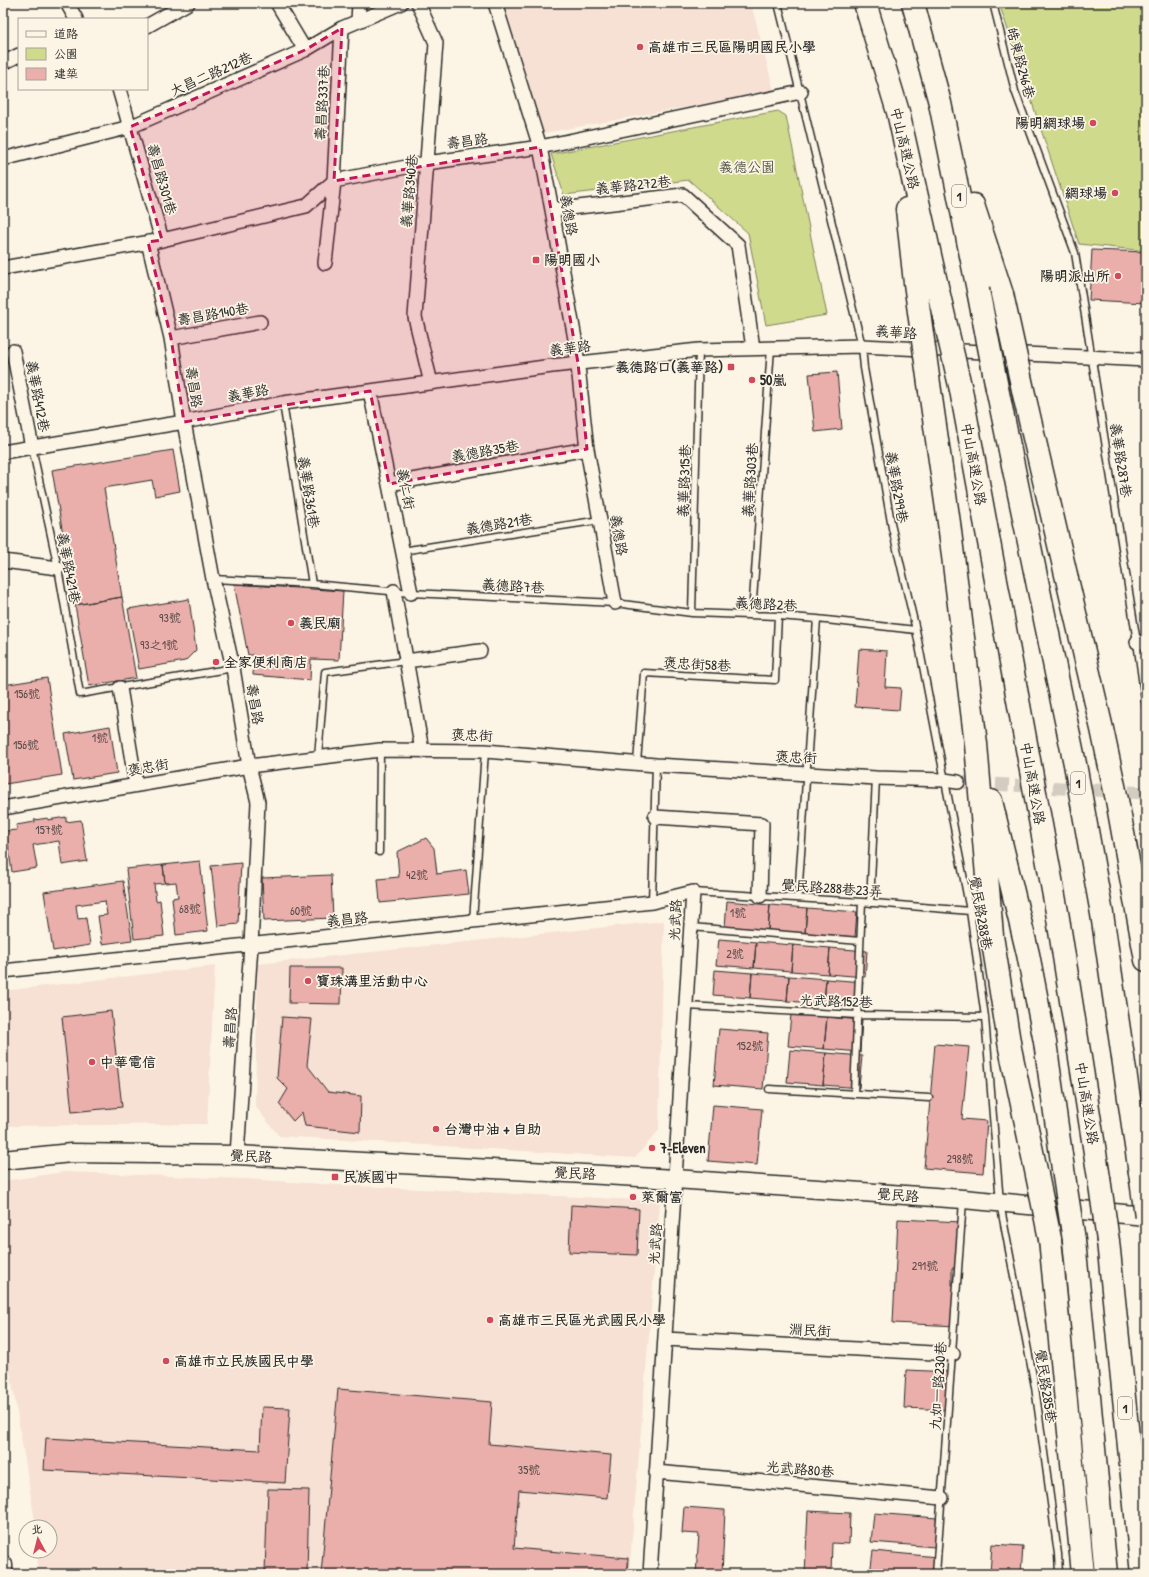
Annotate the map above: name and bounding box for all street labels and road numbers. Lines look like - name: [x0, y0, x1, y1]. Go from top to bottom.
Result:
- street label: 皓東路246巷: [1003, 25, 1040, 102]
- street label: 大昌二路212巷: [167, 47, 256, 100]
- street label: 壽昌路337巷: [310, 64, 333, 141]
- street label: 中山高速公路: [887, 105, 924, 191]
- street label: 壽昌路: [445, 128, 489, 153]
- street label: 壽昌路301巷: [143, 141, 182, 218]
- street label: 義華路340巷: [396, 152, 421, 229]
- street label: 義華路272巷: [594, 171, 673, 198]
- road number: 1: [952, 185, 966, 207]
- street label: 義德路: [556, 193, 582, 237]
- street label: 壽昌路140巷: [176, 298, 251, 329]
- street label: 義華路: [874, 321, 918, 342]
- street label: 義華路: [548, 336, 592, 359]
- street label: 義華路412巷: [22, 358, 55, 434]
- street label: 壽昌路: [182, 365, 207, 409]
- street label: 義華路: [225, 379, 270, 406]
- street label: 中山高速公路: [958, 421, 991, 507]
- street label: 義華路287巷: [1106, 421, 1137, 500]
- street label: 義德路35巷: [450, 435, 521, 466]
- street label: 義華路303巷: [737, 441, 762, 518]
- street label: 義華路315巷: [673, 443, 694, 518]
- street label: 義華路299巷: [882, 449, 913, 525]
- street label: 義華路361巷: [294, 454, 325, 530]
- street label: 義仁街: [393, 466, 420, 511]
- street label: 義德路21巷: [464, 509, 535, 538]
- street label: 義德路: [606, 513, 632, 557]
- street label: 義華路421巷: [53, 530, 86, 606]
- street label: 義德路7巷: [481, 574, 546, 597]
- street label: 義德路2巷: [734, 592, 799, 615]
- street label: 褒忠街58巷: [663, 652, 732, 675]
- street label: 壽昌路: [242, 682, 268, 726]
- street label: 褒忠街: [451, 724, 493, 745]
- street label: 中山高速公路: [1017, 740, 1050, 826]
- street label: 褒忠街: [775, 746, 817, 767]
- street label: 褒忠街: [126, 754, 170, 780]
- road number: 1: [1071, 772, 1085, 794]
- street label: 覺民路288巷23弄: [781, 874, 883, 901]
- street label: 覺民路288巷: [966, 874, 998, 952]
- street label: 光武路: [664, 899, 685, 941]
- street label: 義昌路: [325, 907, 369, 930]
- street label: 光武路152巷: [799, 990, 874, 1011]
- street label: 壽昌路: [219, 1006, 240, 1050]
- street label: 中山高速公路: [1072, 1060, 1103, 1146]
- street label: 覺民路: [230, 1145, 272, 1166]
- street label: 覺民路: [554, 1162, 596, 1183]
- street label: 覺民路: [876, 1184, 920, 1205]
- street label: 光武路: [644, 1222, 665, 1266]
- street label: 淵民街: [789, 1319, 831, 1340]
- street label: 九如一路230巷: [925, 1340, 950, 1431]
- street label: 覺民路285巷: [1031, 1348, 1062, 1425]
- road number: 1: [1118, 1397, 1132, 1419]
- street label: 光武路80巷: [765, 1456, 836, 1481]

